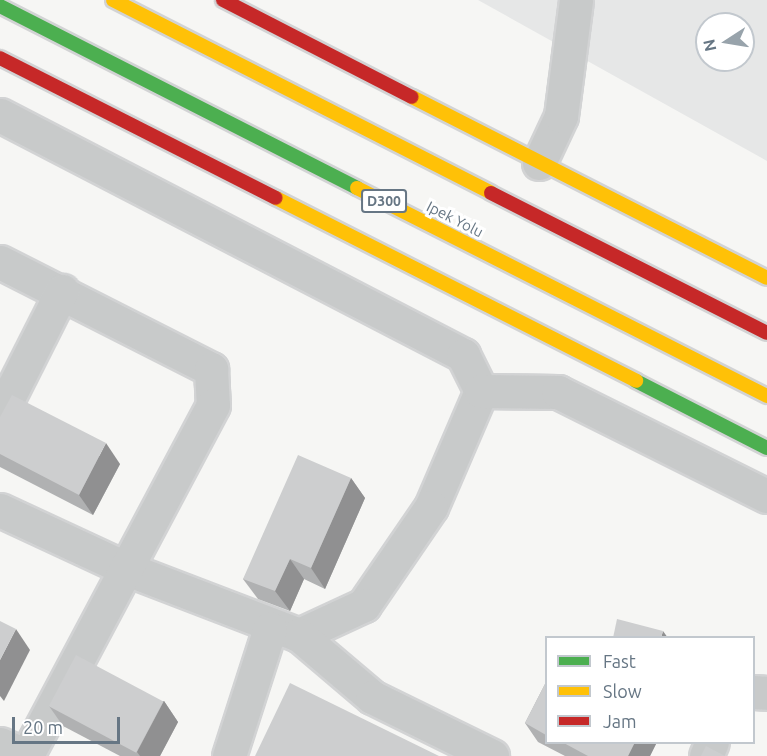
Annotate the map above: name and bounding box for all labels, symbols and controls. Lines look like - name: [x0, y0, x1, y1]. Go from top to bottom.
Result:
- north arrow: [695, 12, 755, 72]
- text: N: [699, 38, 719, 53]
- road number: D300: [360, 190, 408, 212]
- street label: Ipek Yolu: [424, 197, 486, 241]
- legend: [545, 636, 755, 744]
- text: Fast: [603, 651, 636, 671]
- text: Slow: [603, 681, 642, 701]
- scale bar: [15, 705, 123, 743]
- text: Jam: [603, 711, 637, 731]
- text: 20 m: [23, 717, 63, 737]

